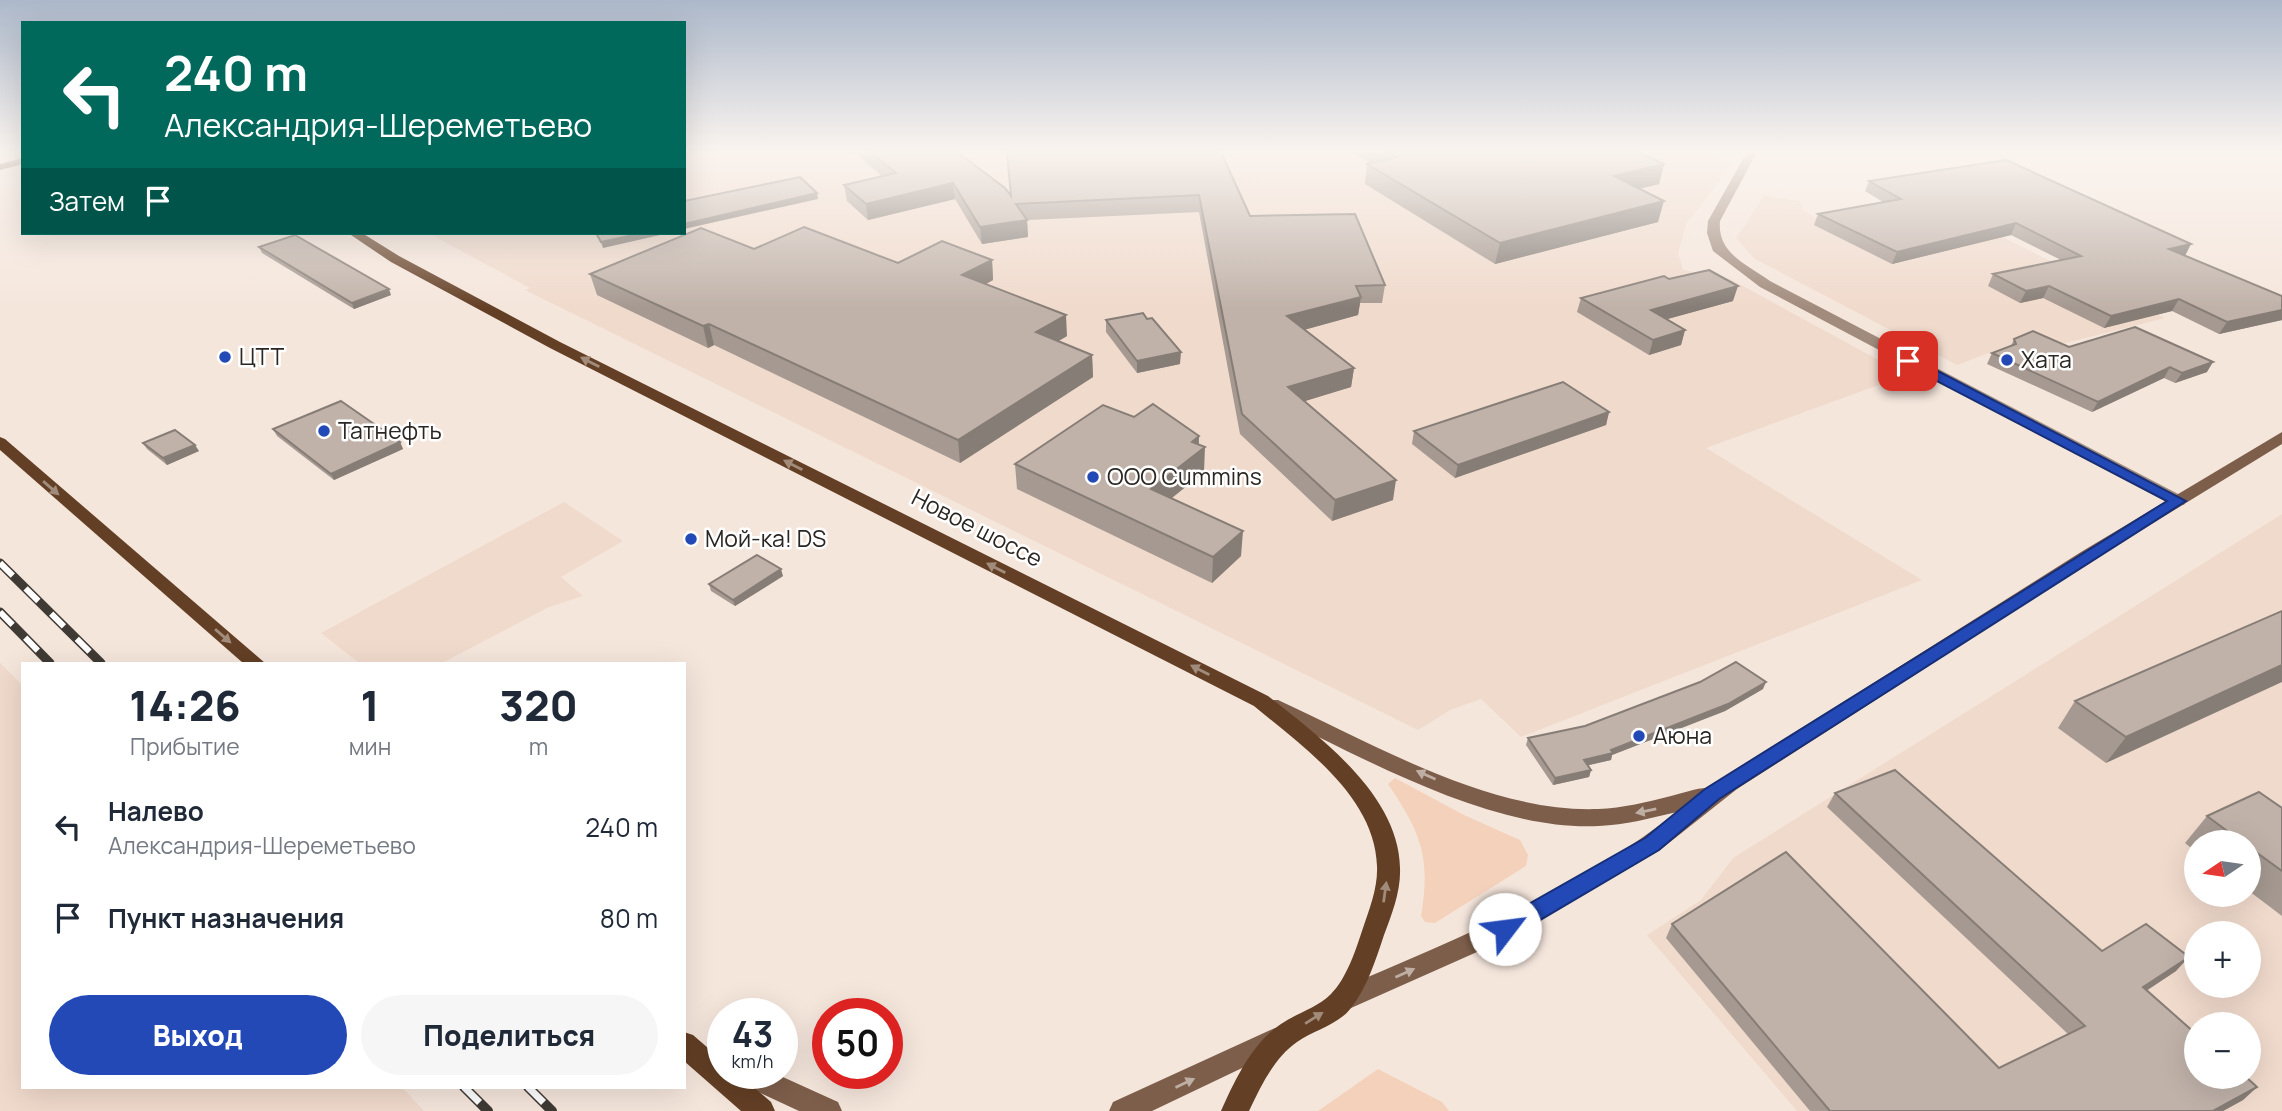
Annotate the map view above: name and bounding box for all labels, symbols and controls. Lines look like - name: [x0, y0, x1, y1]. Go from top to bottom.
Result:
- text: 240 m: [164, 39, 308, 106]
- icon: left: [49, 49, 140, 140]
- text: Александрия-Шереметьево: [164, 103, 592, 147]
- icon: arrive: [139, 182, 177, 220]
- text: Затем: [49, 183, 125, 219]
- pin: [1878, 331, 1938, 391]
- place label: ЦТТ: [239, 340, 285, 372]
- icon: arrive: [1889, 342, 1927, 380]
- place label: Хата: [2021, 343, 2072, 375]
- marker: ЦТТ: [217, 349, 233, 365]
- marker: Хата: [1999, 352, 2015, 368]
- one-way arrow: [580, 357, 600, 368]
- place label: Татнефть: [338, 414, 442, 446]
- marker: Татнефть: [316, 423, 332, 439]
- one-way arrow: [783, 460, 803, 471]
- place label: OOO Cummins: [1107, 460, 1262, 492]
- marker: OOO Cummins: [1085, 469, 1101, 485]
- one-way arrow: [42, 480, 60, 496]
- street label: Новое шоссе: [907, 480, 1048, 574]
- place label: Мой-ка! DS: [705, 522, 826, 554]
- marker: Мой-ка! DS: [683, 531, 699, 547]
- one-way arrow: [986, 562, 1006, 573]
- one-way arrow: [215, 628, 232, 643]
- one-way arrow: [1189, 664, 1209, 676]
- text: 14:26: [129, 676, 241, 734]
- text: 1: [360, 676, 379, 734]
- text: 320: [499, 676, 578, 734]
- place label: Аюна: [1653, 719, 1712, 751]
- marker: Аюна: [1631, 728, 1647, 744]
- text: Прибытие: [130, 730, 240, 762]
- text: мин: [349, 730, 391, 762]
- text: m: [529, 730, 548, 762]
- one-way arrow: [1416, 769, 1436, 781]
- text: Налево: [108, 793, 204, 829]
- one-way arrow: [1635, 806, 1657, 817]
- icon: left: [49, 808, 87, 846]
- text: 240 m: [585, 809, 658, 845]
- text: Александрия-Шереметьево: [108, 829, 416, 861]
- north arrow: [2184, 830, 2261, 906]
- map controls: [2184, 830, 2261, 1089]
- one-way arrow: [1379, 881, 1390, 903]
- position arrow: [1468, 892, 1542, 966]
- icon: arrive: [49, 899, 87, 937]
- text: Пункт назначения: [108, 900, 344, 936]
- text: 80 m: [600, 900, 658, 936]
- button: +: [2184, 921, 2261, 998]
- one-way arrow: [1394, 967, 1415, 978]
- button: Выход: [49, 995, 347, 1075]
- button: Поделиться: [361, 995, 658, 1075]
- speed limit sign: 50: [812, 998, 903, 1089]
- text: 43: [732, 1010, 773, 1058]
- one-way arrow: [1304, 1011, 1324, 1024]
- button: −: [2184, 1012, 2261, 1089]
- text: km/h: [732, 1049, 773, 1073]
- one-way arrow: [1175, 1077, 1195, 1089]

